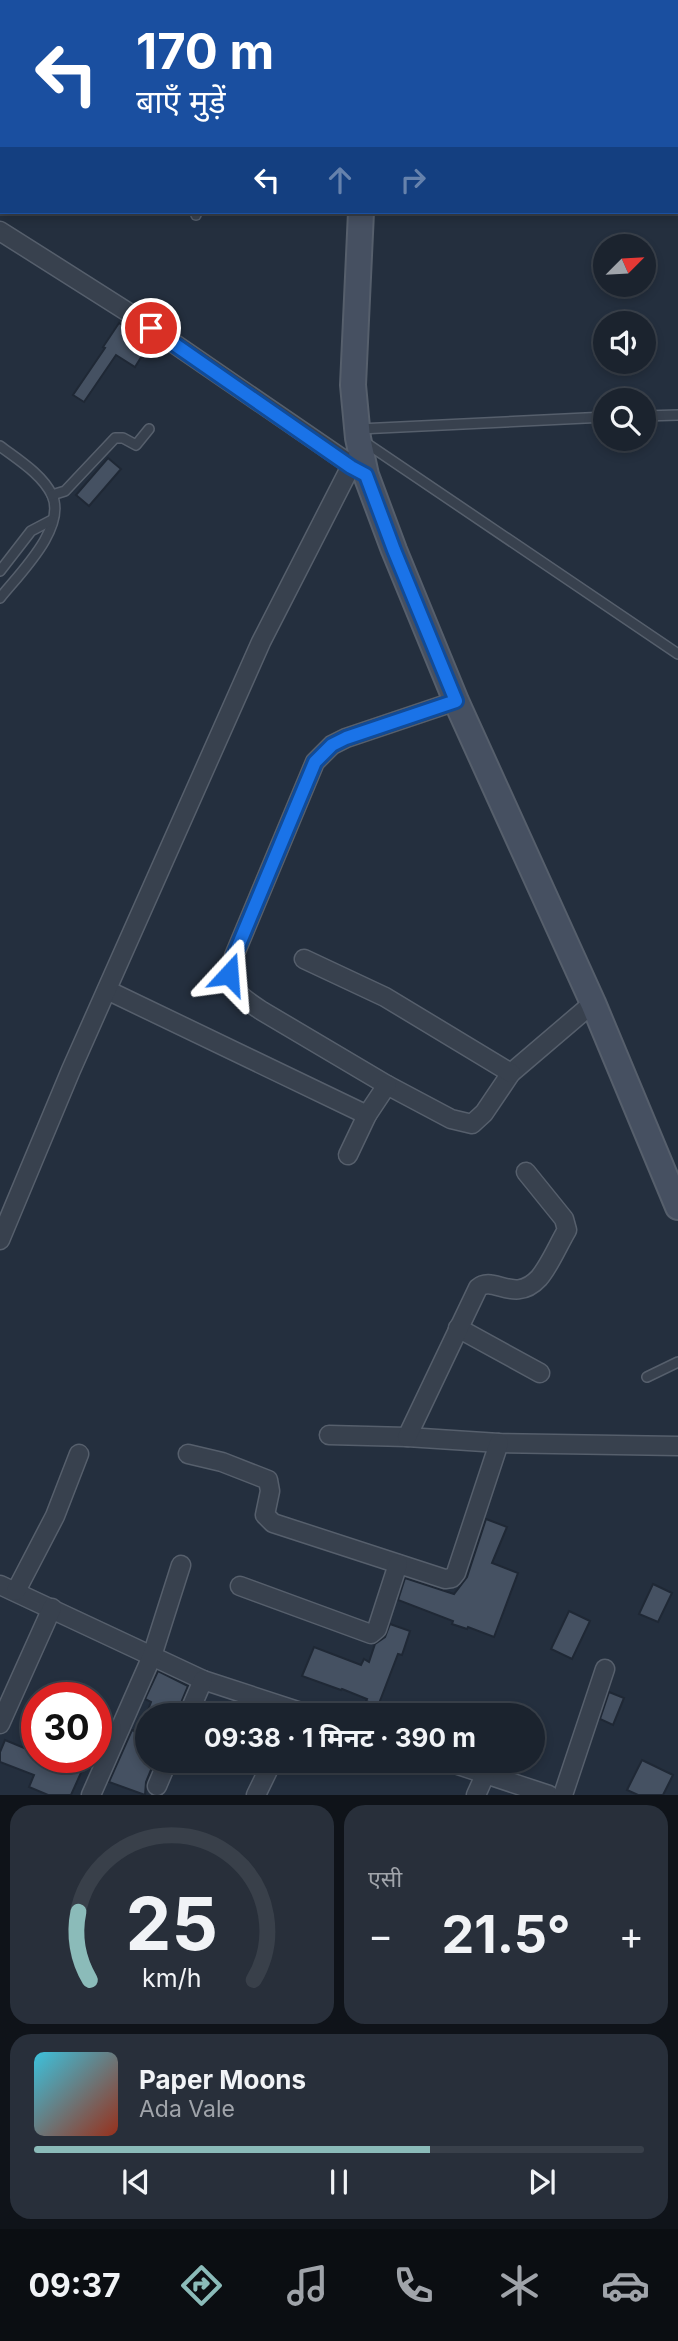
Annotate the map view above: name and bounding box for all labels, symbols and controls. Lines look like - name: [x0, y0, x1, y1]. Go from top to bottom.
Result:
- text: 170 m: [136, 22, 274, 81]
- icon: left: [21, 28, 112, 119]
- text: बाएँ मुड़ें: [136, 82, 226, 121]
- icon: left: [248, 161, 286, 199]
- icon: ahead: [321, 161, 359, 199]
- icon: right: [394, 161, 432, 199]
- north arrow: [593, 234, 656, 298]
- map controls: [593, 234, 656, 451]
- pin: [121, 298, 181, 358]
- icon: arrive: [132, 309, 170, 347]
- button: sound: [593, 311, 656, 374]
- button: search: [593, 388, 656, 451]
- position arrow: [192, 937, 266, 1011]
- speed limit sign: 30: [21, 1682, 112, 1773]
- text: 09:38 · 1 मिनट · 390 m: [204, 1722, 476, 1753]
- text: एसी: [368, 1865, 402, 1893]
- text: 25: [126, 1880, 218, 1969]
- text: 21.5°: [441, 1903, 571, 1966]
- text: −: [368, 1912, 393, 1958]
- text: +: [619, 1912, 644, 1958]
- text: km/h: [142, 1963, 202, 1993]
- text: Paper Moons: [139, 2064, 306, 2095]
- text: Ada Vale: [139, 2095, 235, 2123]
- icon: previous: [117, 2163, 155, 2201]
- icon: pause: [320, 2163, 358, 2201]
- icon: next: [523, 2163, 561, 2201]
- icon: directions: [177, 2261, 226, 2310]
- icon: music: [283, 2261, 332, 2310]
- icon: phone: [389, 2261, 438, 2310]
- icon: climate: [495, 2261, 544, 2310]
- icon: car: [601, 2261, 650, 2310]
- text: 09:37: [28, 2266, 121, 2305]

